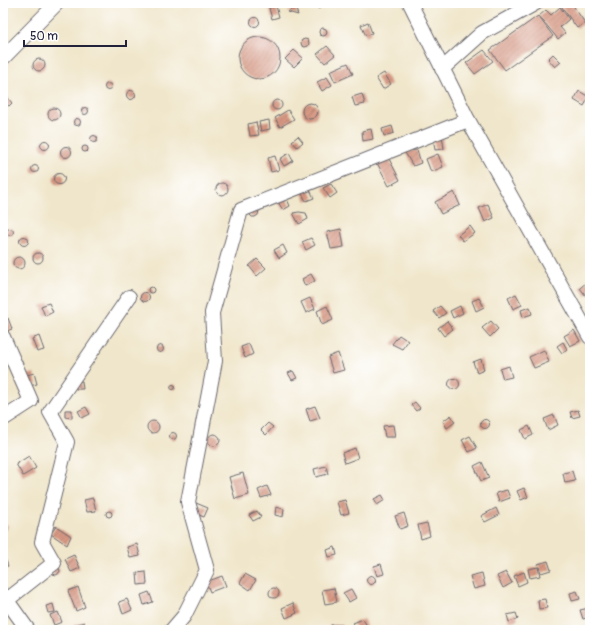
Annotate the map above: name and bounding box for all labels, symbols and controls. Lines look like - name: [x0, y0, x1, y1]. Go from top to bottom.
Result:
- scale bar: [24, 22, 126, 48]
- text: 50 m: [30, 29, 58, 44]

